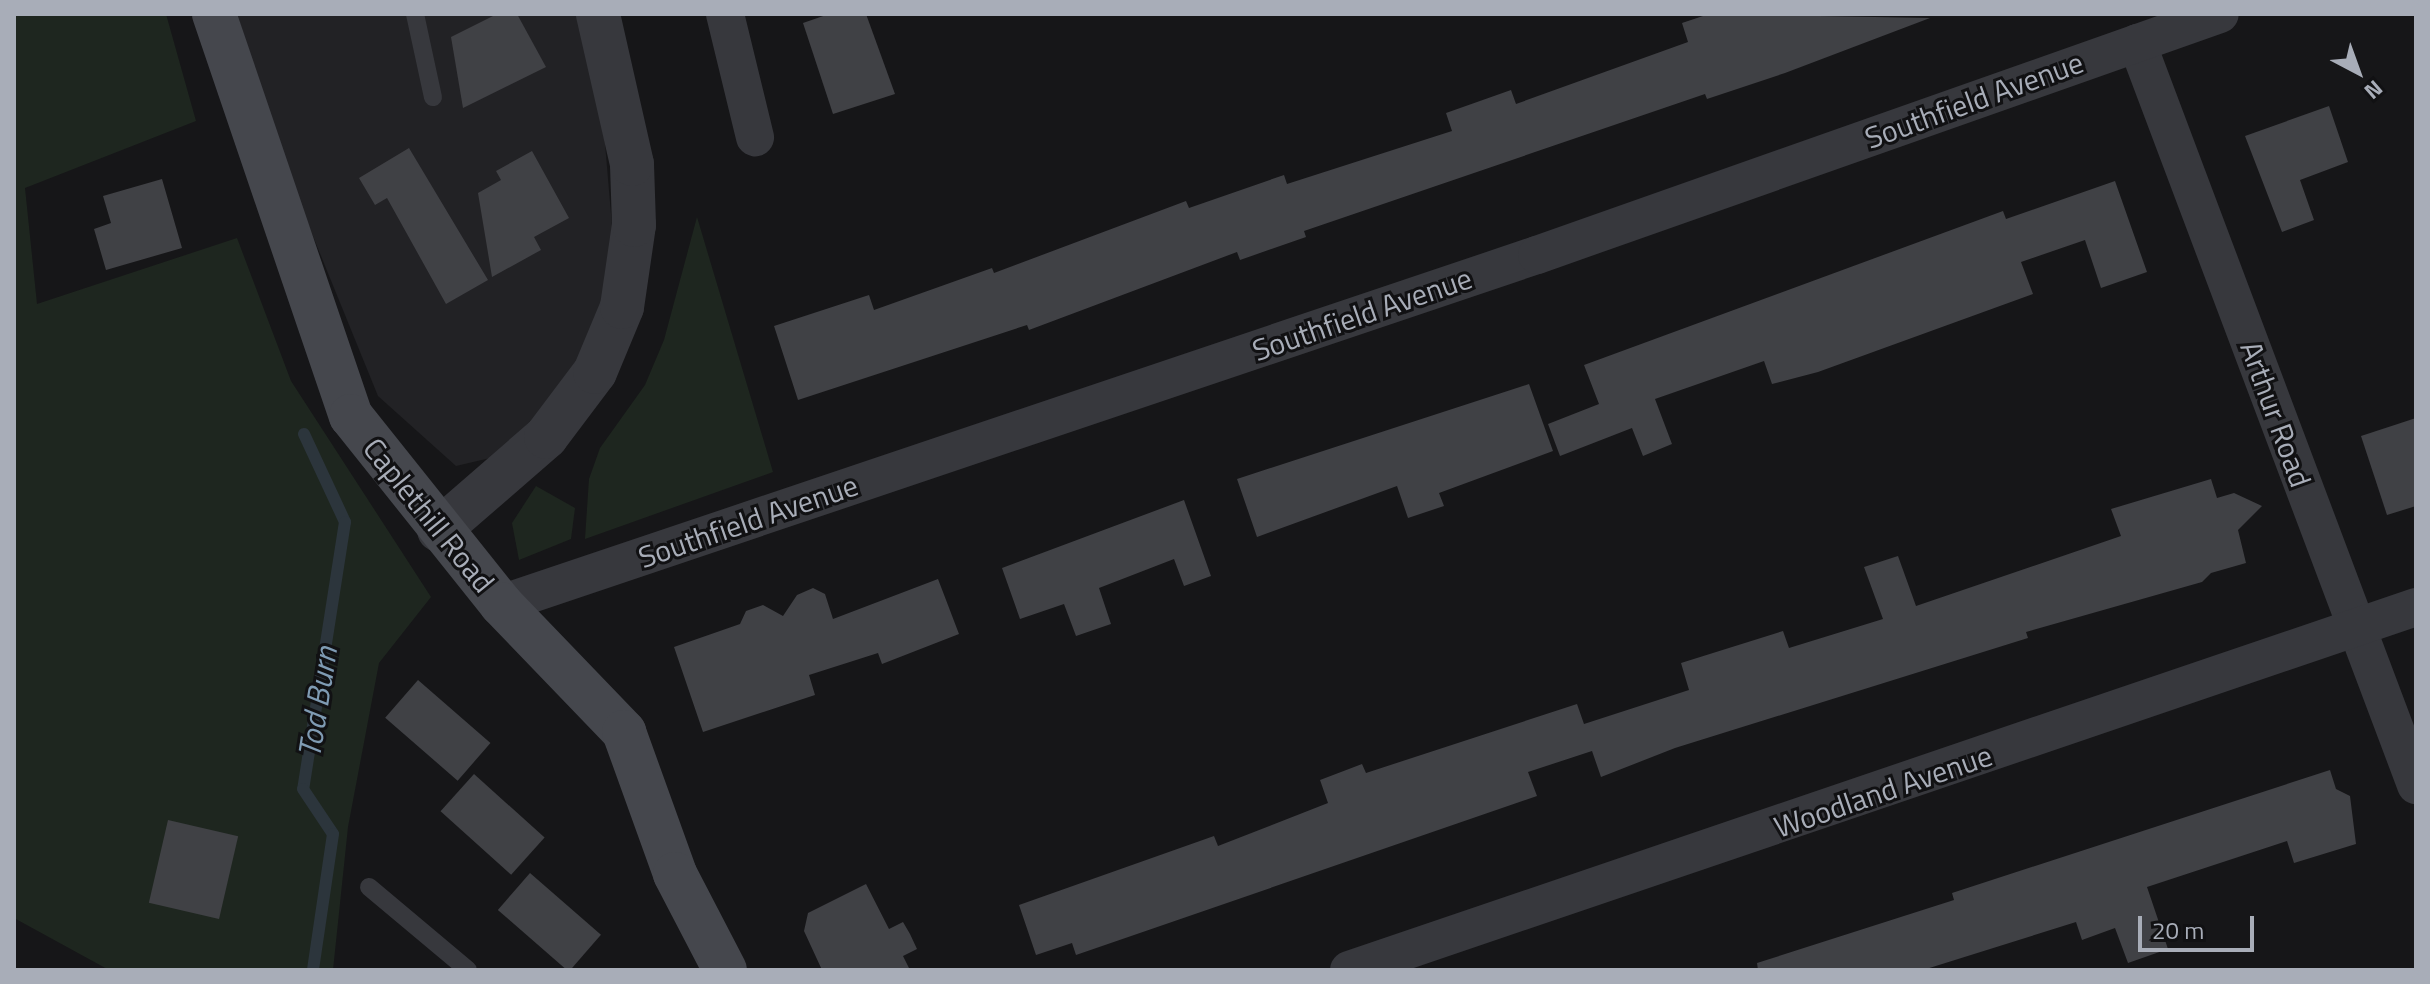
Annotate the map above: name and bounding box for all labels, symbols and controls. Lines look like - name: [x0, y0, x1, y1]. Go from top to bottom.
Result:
- north arrow: [2318, 32, 2398, 112]
- street label: Southfield Avenue: [1860, 44, 2088, 156]
- text: N: [2357, 72, 2391, 108]
- street label: Southfield Avenue: [1248, 260, 1476, 368]
- street label: Arthur Road: [2233, 336, 2319, 492]
- street label: Caplethill Road: [356, 431, 502, 599]
- street label: Southfield Avenue: [634, 467, 862, 575]
- water label: Tod Burn: [289, 644, 345, 760]
- street label: Woodland Avenue: [1769, 737, 1997, 845]
- scale bar: [2142, 900, 2258, 950]
- text: 20 m: [2152, 912, 2204, 948]

